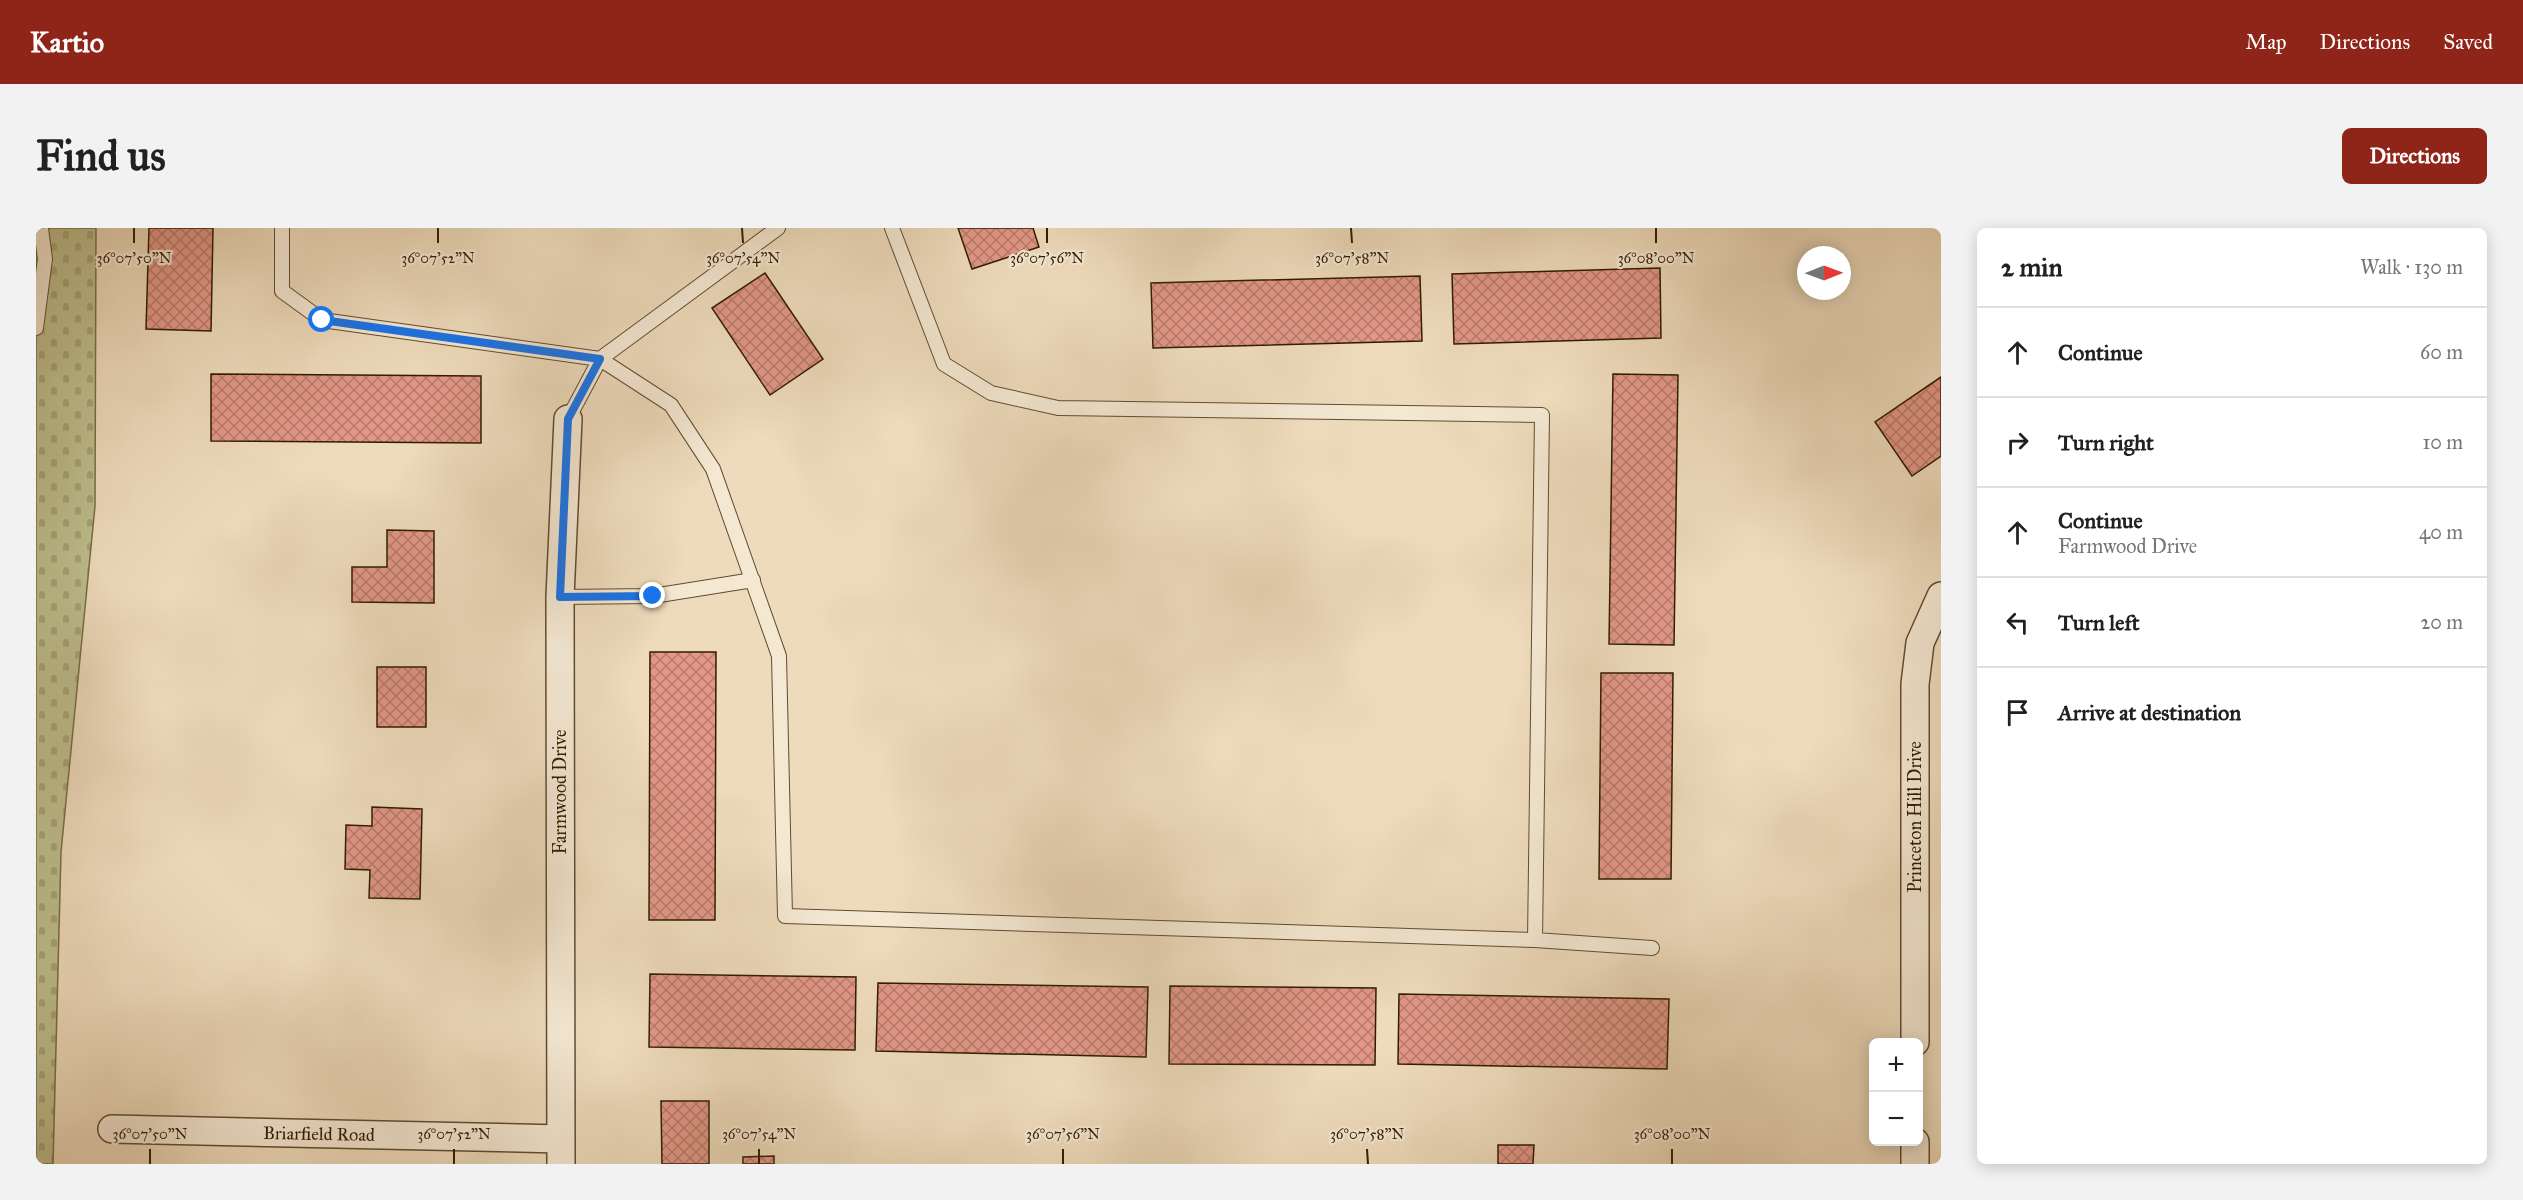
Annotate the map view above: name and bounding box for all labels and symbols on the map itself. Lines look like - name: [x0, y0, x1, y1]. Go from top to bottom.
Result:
- north arrow: [1797, 246, 1851, 300]
- text: 36°07'50"N: [97, 249, 172, 267]
- text: 36°07'52"N: [401, 249, 475, 267]
- text: 36°07'54"N: [706, 249, 780, 267]
- text: 36°07'56"N: [1010, 249, 1084, 267]
- text: 36°07'58"N: [1315, 249, 1389, 267]
- text: 36°08'00"N: [1618, 249, 1695, 267]
- route start: [308, 306, 334, 332]
- route end: [639, 582, 665, 608]
- street label: Farmwood Drive: [549, 729, 571, 855]
- street label: Princeton Hill Drive: [1904, 741, 1926, 893]
- street label: Briarfield Road: [263, 1122, 375, 1146]
- text: 36°07'50"N: [113, 1125, 188, 1143]
- text: 36°07'52"N: [417, 1125, 491, 1143]
- text: 36°07'54"N: [722, 1125, 796, 1143]
- text: 36°07'56"N: [1026, 1125, 1100, 1143]
- text: 36°07'58"N: [1330, 1125, 1404, 1143]
- text: 36°08'00"N: [1634, 1125, 1711, 1143]

